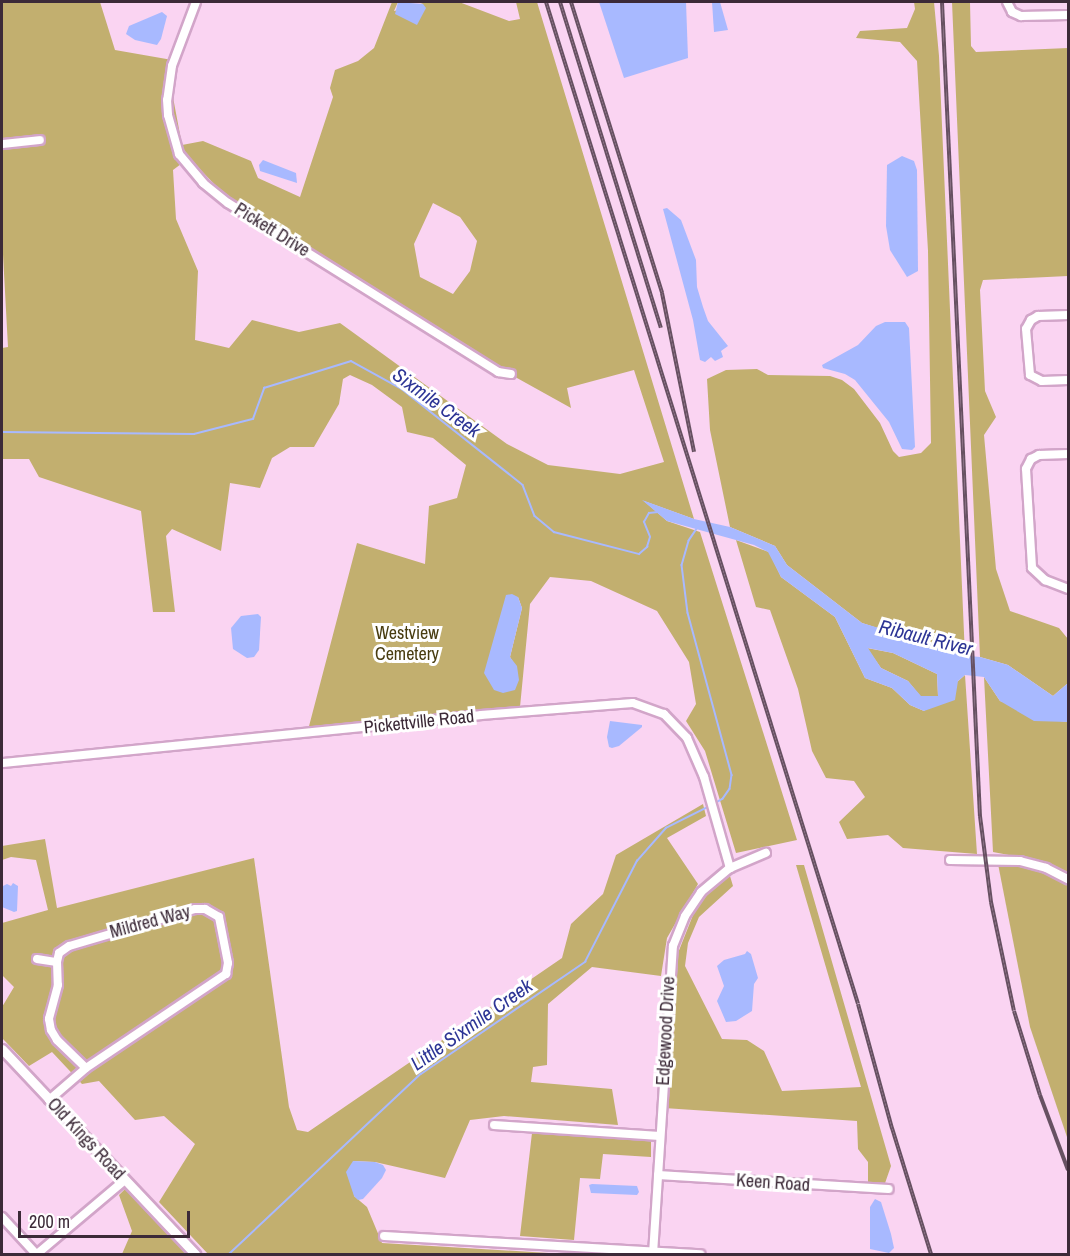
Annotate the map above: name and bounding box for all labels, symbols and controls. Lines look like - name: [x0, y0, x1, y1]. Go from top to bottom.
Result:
- street label: Pickett Drive: [230, 198, 314, 262]
- water label: Sixmile Creek: [388, 362, 486, 442]
- water label: Ribault River: [877, 614, 975, 660]
- park label: Westview Cemetery: [375, 623, 439, 666]
- street label: Pickettville Road: [363, 705, 475, 739]
- street label: Mildred Way: [107, 901, 193, 943]
- water label: Little Sixmile Creek: [406, 973, 536, 1075]
- street label: Edgewood Drive: [652, 976, 680, 1086]
- street label: Old Kings Road: [43, 1094, 129, 1184]
- street label: Keen Road: [735, 1170, 811, 1196]
- scale bar: [21, 1199, 194, 1237]
- text: 200 m: [29, 1209, 70, 1234]

